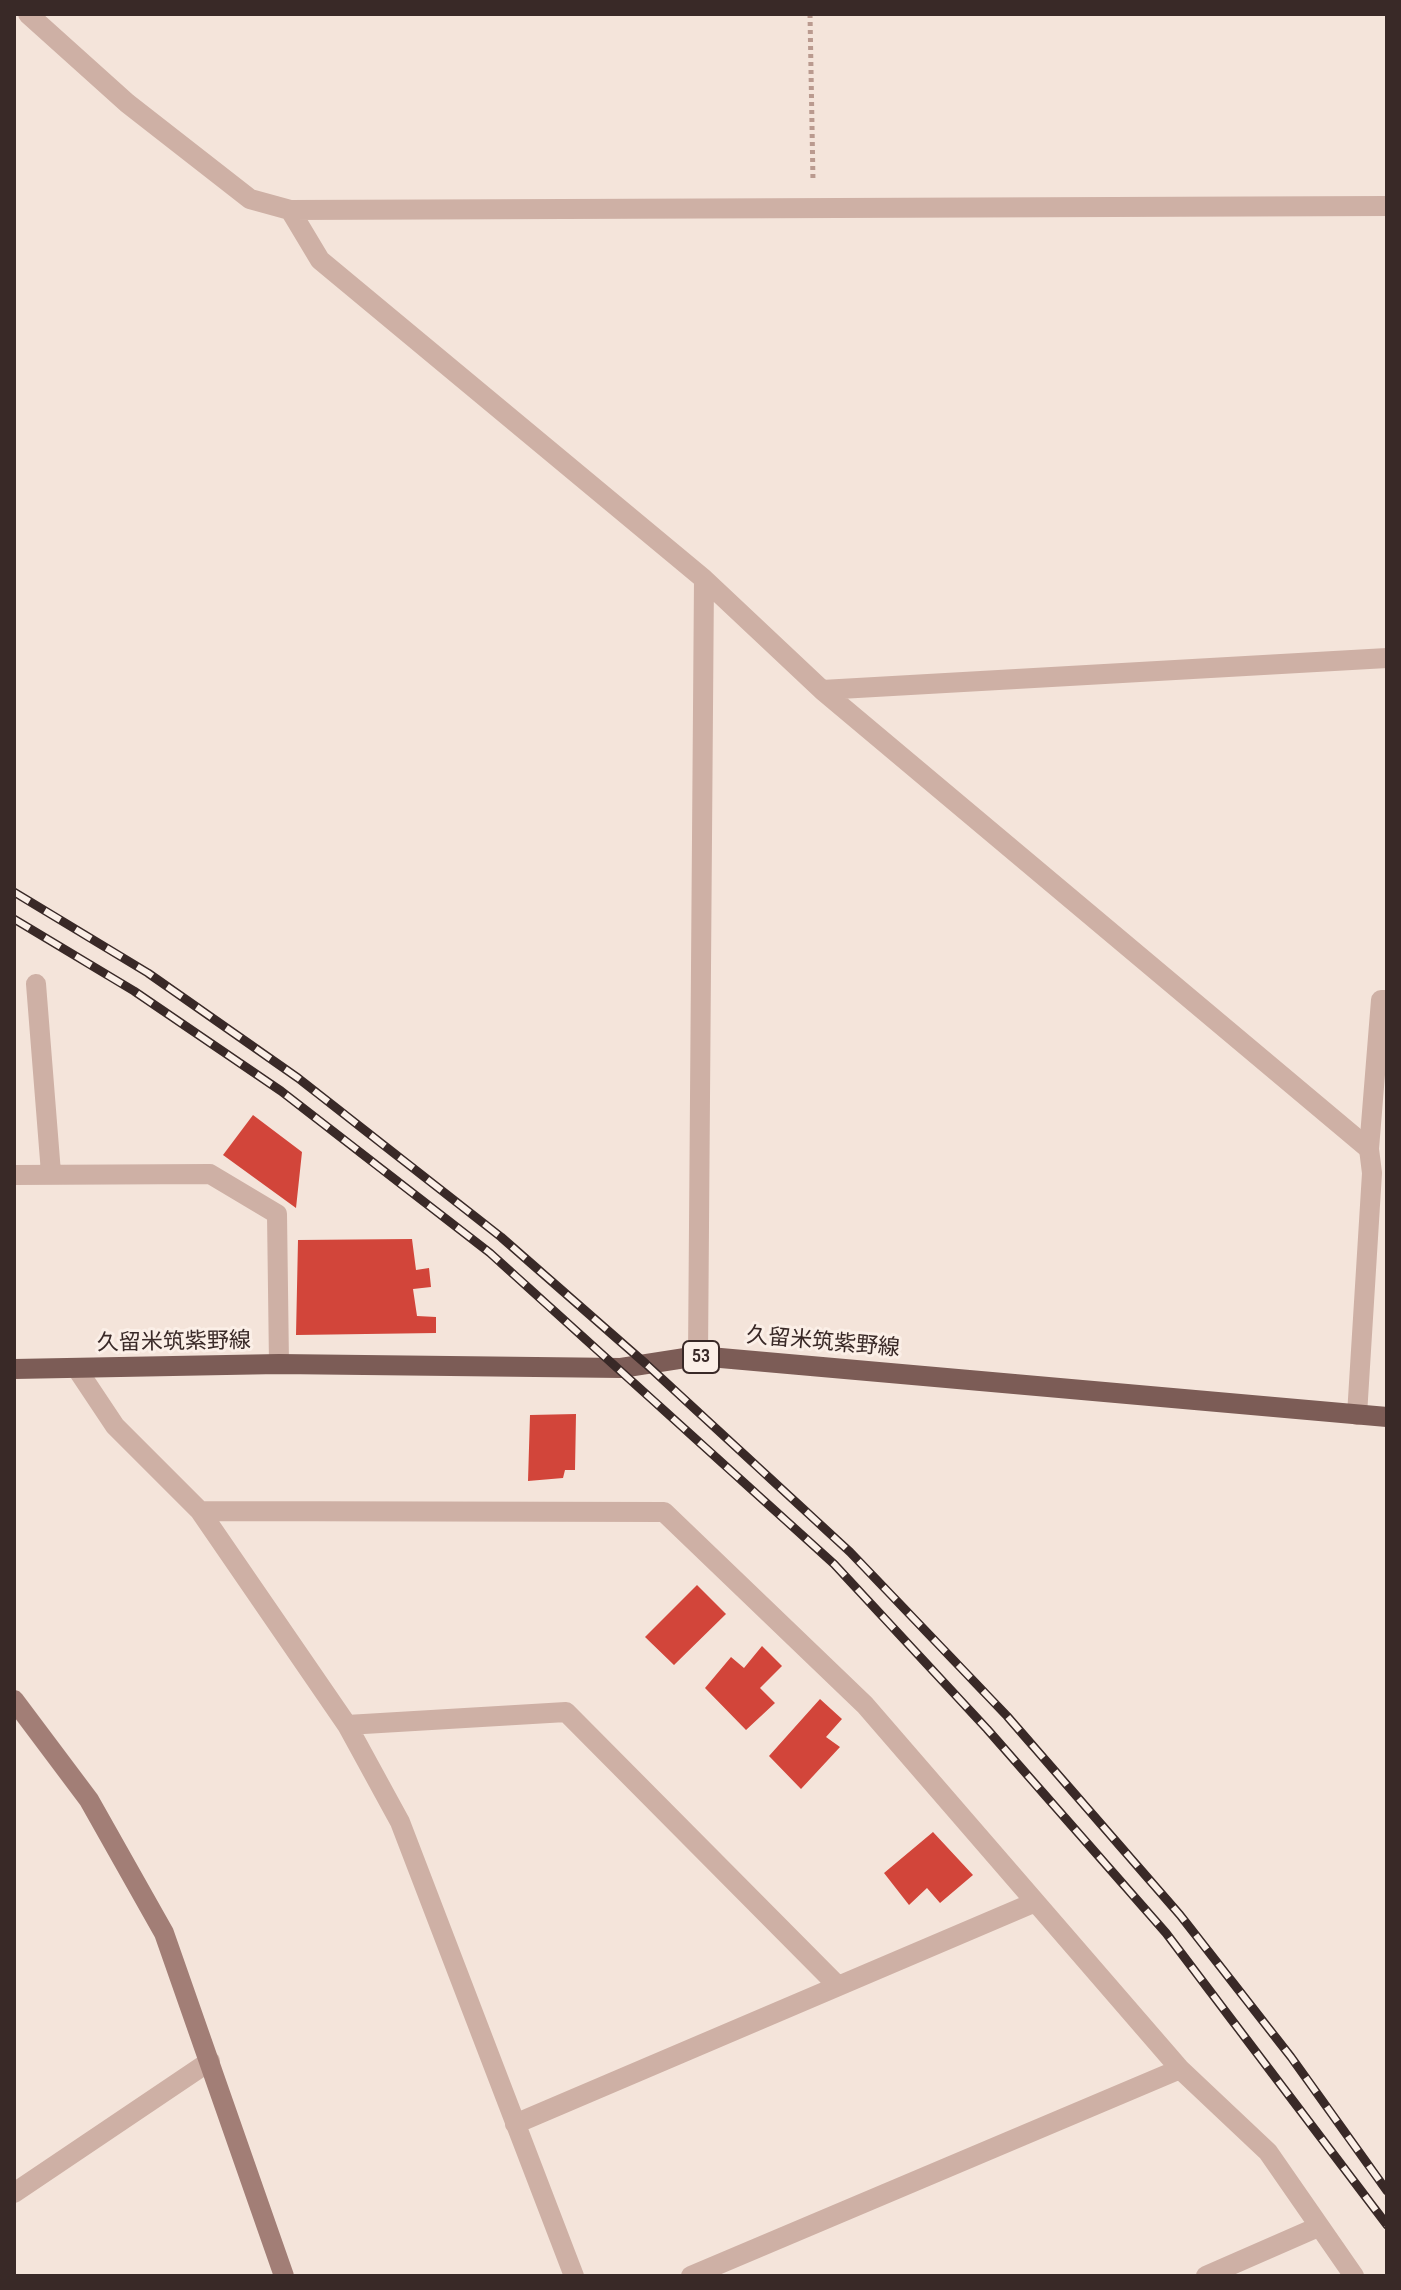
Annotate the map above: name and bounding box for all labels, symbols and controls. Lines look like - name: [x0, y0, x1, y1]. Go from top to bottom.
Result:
- street label: 久留米筑紫野線: [745, 1323, 901, 1363]
- street label: 久留米筑紫野線: [97, 1328, 251, 1358]
- road number: 53: [683, 1341, 719, 1373]

